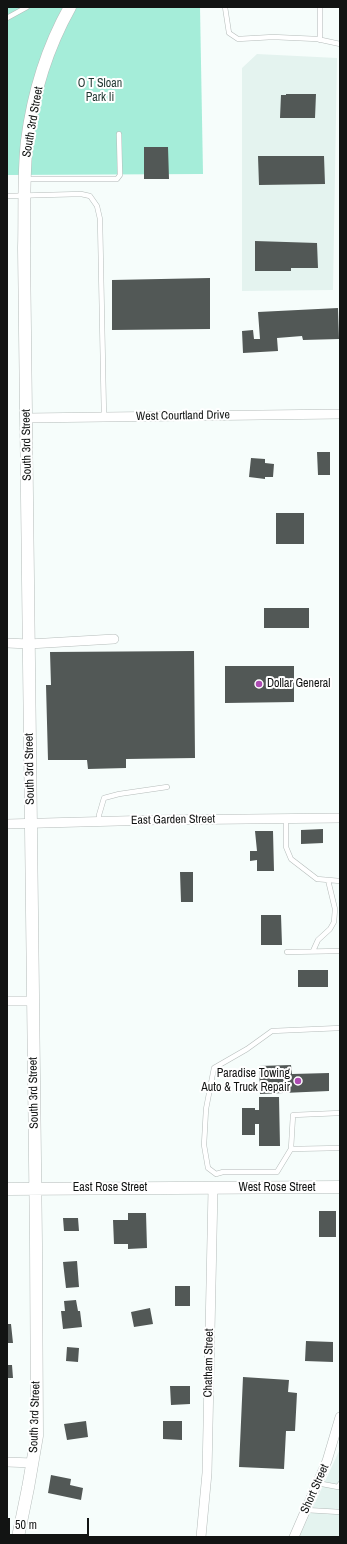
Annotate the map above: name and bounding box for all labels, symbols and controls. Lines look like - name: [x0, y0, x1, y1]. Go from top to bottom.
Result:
- park label: O T Sloan Park Ii: [78, 77, 122, 105]
- street label: South 3rd Street: [20, 85, 46, 159]
- street label: West Courtland Drive: [136, 408, 230, 424]
- street label: South 3rd Street: [19, 409, 35, 481]
- place label: Dollar General: [267, 677, 330, 691]
- marker: Dollar General: [254, 679, 264, 689]
- street label: South 3rd Street: [22, 733, 38, 805]
- street label: East Garden Street: [131, 812, 215, 828]
- street label: South 3rd Street: [26, 1057, 42, 1129]
- place label: Paradise Towing Auto & Truck Repair: [201, 1067, 290, 1095]
- marker: Paradise Towing Auto & Truck Repair: [293, 1076, 303, 1086]
- street label: East Rose Street: [73, 1181, 147, 1195]
- street label: West Rose Street: [239, 1181, 315, 1195]
- street label: Chatham Street: [201, 1328, 217, 1398]
- street label: South 3rd Street: [27, 1381, 43, 1453]
- street label: Short Street: [298, 1462, 332, 1516]
- scale bar: [10, 1510, 91, 1536]
- text: 50 m: [15, 1517, 37, 1533]

